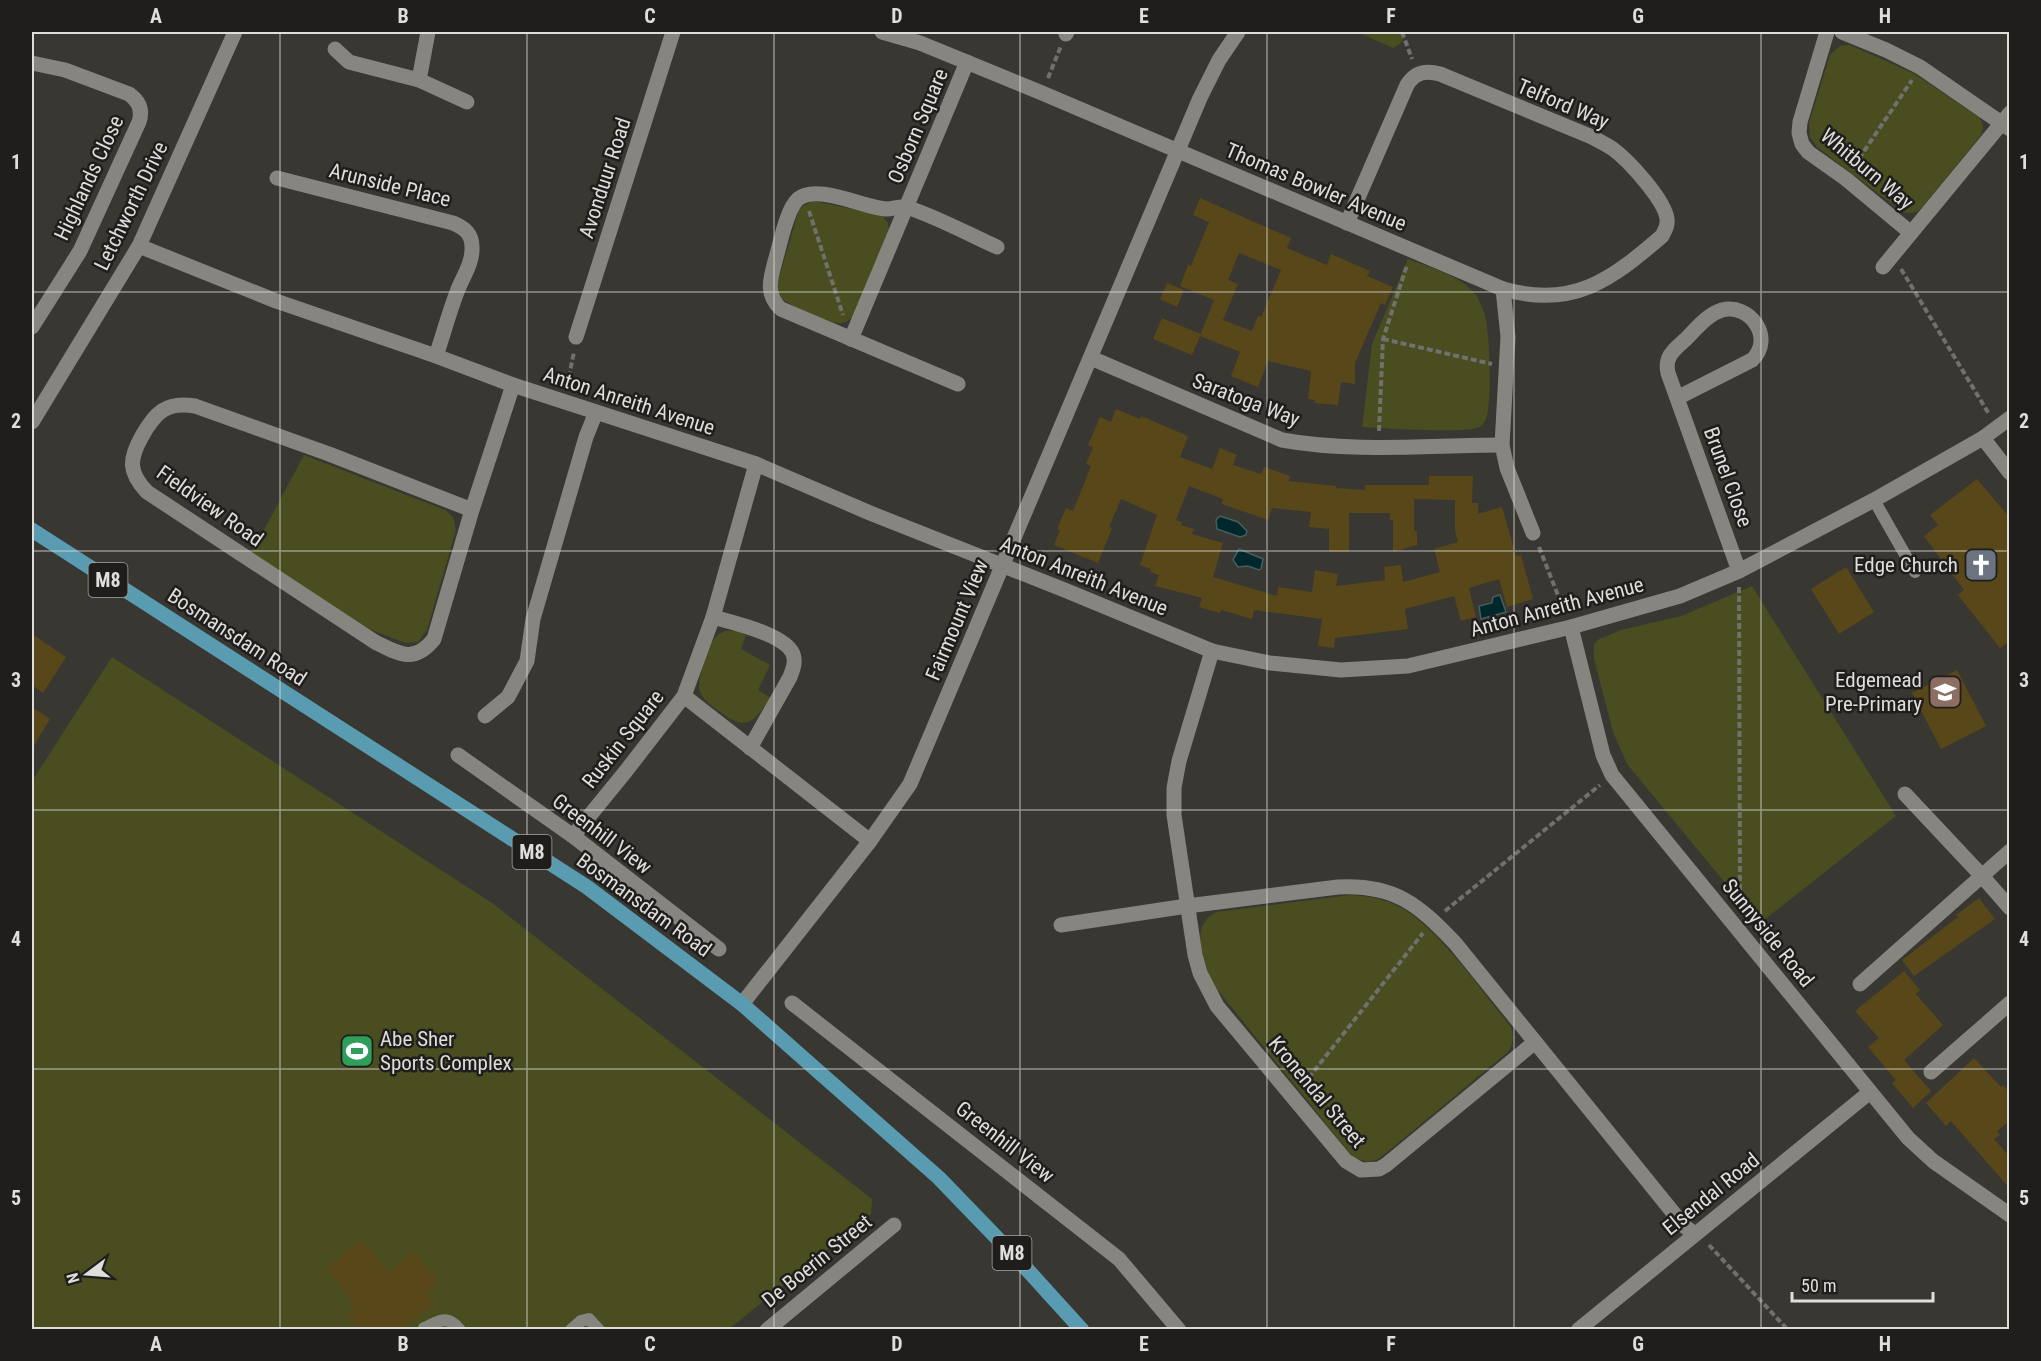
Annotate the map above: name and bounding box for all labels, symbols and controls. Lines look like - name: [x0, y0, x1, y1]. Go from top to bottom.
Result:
- text: A: [150, 4, 162, 28]
- text: B: [397, 4, 409, 28]
- text: C: [644, 4, 656, 28]
- text: D: [891, 4, 903, 28]
- text: E: [1139, 4, 1149, 28]
- text: F: [1386, 4, 1396, 28]
- text: G: [1632, 4, 1644, 28]
- text: H: [1879, 4, 1891, 28]
- street label: Osborn Square: [883, 65, 953, 187]
- street label: Telford Way: [1513, 74, 1613, 134]
- street label: Highlands Close: [50, 112, 128, 244]
- street label: Avonduur Road: [574, 115, 636, 241]
- street label: Whitburn Way: [1816, 123, 1918, 215]
- street label: Letchworth Drive: [90, 138, 173, 274]
- street label: Thomas Bowler Avenue: [1222, 138, 1410, 236]
- text: 1: [11, 150, 21, 174]
- text: 1: [2019, 150, 2029, 174]
- street label: Arunside Place: [327, 158, 453, 212]
- street label: Anton Anreith Avenue: [540, 362, 718, 440]
- street label: Saratoga Way: [1189, 369, 1303, 432]
- text: 2: [11, 409, 21, 433]
- text: 2: [2019, 409, 2029, 433]
- street label: Brunel Close: [1699, 424, 1757, 530]
- street label: Fieldview Road: [152, 461, 268, 551]
- street label: Anton Anreith Avenue: [997, 531, 1171, 621]
- church icon: Edge Church: [1963, 547, 1999, 583]
- place label: Edge Church: [1854, 553, 1958, 577]
- street label: Fairmount View: [921, 556, 993, 684]
- road number: M8: [88, 563, 128, 597]
- street label: Anton Anreith Avenue: [1468, 572, 1647, 642]
- street label: Bosmansdam Road: [163, 583, 311, 691]
- text: 3: [11, 668, 21, 692]
- place label: Edgemead Pre-Primary: [1825, 668, 1922, 716]
- text: 3: [2019, 668, 2029, 692]
- school or university icon: Edgemead Pre-Primary: [1927, 674, 1963, 710]
- street label: Ruskin Square: [577, 685, 669, 793]
- street label: Greenhill View: [548, 789, 657, 879]
- road number: M8: [512, 835, 552, 869]
- street label: Bosmansdam Road: [572, 848, 716, 962]
- street label: Sunnyside Road: [1717, 874, 1819, 992]
- text: 4: [11, 927, 21, 951]
- text: 4: [2019, 927, 2029, 951]
- place label: Abe Sher Sports Complex: [380, 1027, 512, 1075]
- street label: Kronendal Street: [1264, 1032, 1370, 1152]
- sports icon: Abe Sher Sports Complex: [339, 1033, 375, 1069]
- street label: Greenhill View: [951, 1096, 1059, 1188]
- street label: Elsendal Road: [1658, 1148, 1764, 1240]
- text: 5: [11, 1186, 21, 1210]
- text: 5: [2019, 1186, 2029, 1210]
- street label: De Boerin Street: [757, 1210, 877, 1312]
- road number: M8: [992, 1236, 1032, 1270]
- north arrow: [57, 1244, 117, 1304]
- scale bar: [1792, 1265, 1933, 1303]
- text: N: [63, 1271, 84, 1285]
- text: 50 m: [1801, 1275, 1836, 1296]
- text: A: [150, 1332, 162, 1356]
- text: B: [397, 1332, 409, 1356]
- text: C: [644, 1332, 656, 1356]
- text: D: [891, 1332, 903, 1356]
- text: E: [1139, 1332, 1149, 1356]
- text: F: [1386, 1332, 1396, 1356]
- text: G: [1632, 1332, 1644, 1356]
- text: H: [1879, 1332, 1891, 1356]

